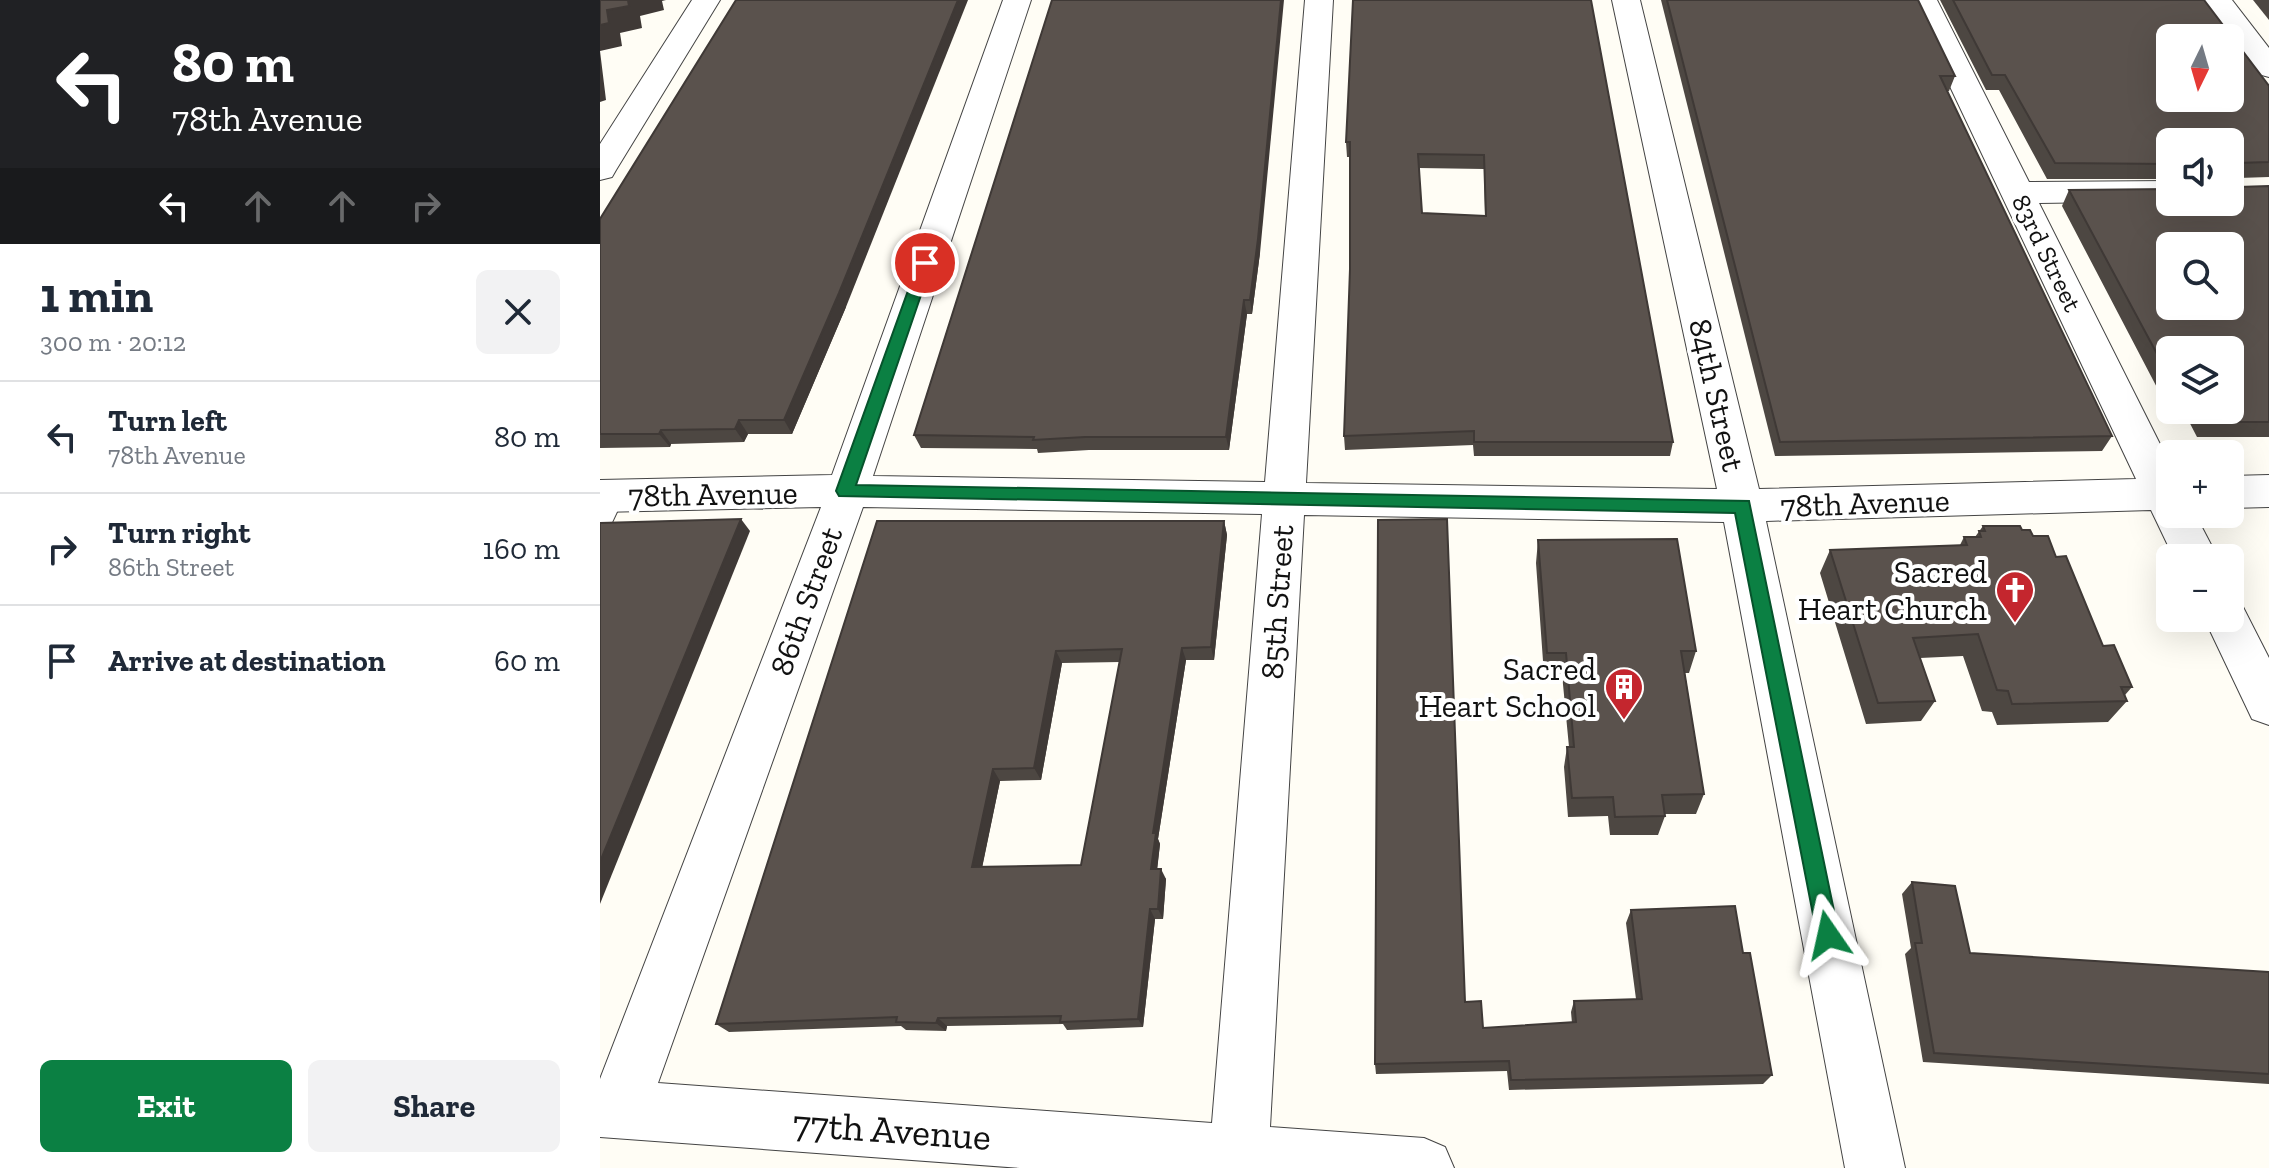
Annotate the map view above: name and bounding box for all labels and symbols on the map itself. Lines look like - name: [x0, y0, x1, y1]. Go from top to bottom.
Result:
- north arrow: [2156, 24, 2244, 112]
- street label: 83rd Street: [2005, 189, 2089, 317]
- pin: [891, 229, 959, 297]
- street label: 84th Street: [1681, 315, 1753, 475]
- street label: 78th Avenue: [628, 474, 798, 514]
- street label: 78th Avenue: [1780, 481, 1950, 525]
- street label: 86th Street: [762, 521, 850, 680]
- street label: 85th Street: [1253, 523, 1301, 680]
- place label: Sacred Heart Church: [1798, 553, 1987, 628]
- church icon: Sacred Heart Church: [1994, 569, 2036, 624]
- place label: Sacred Heart School: [1418, 650, 1596, 725]
- building icon: Sacred Heart School: [1603, 666, 1645, 721]
- position arrow: [1786, 893, 1870, 977]
- street label: 77th Avenue: [791, 1100, 993, 1160]

